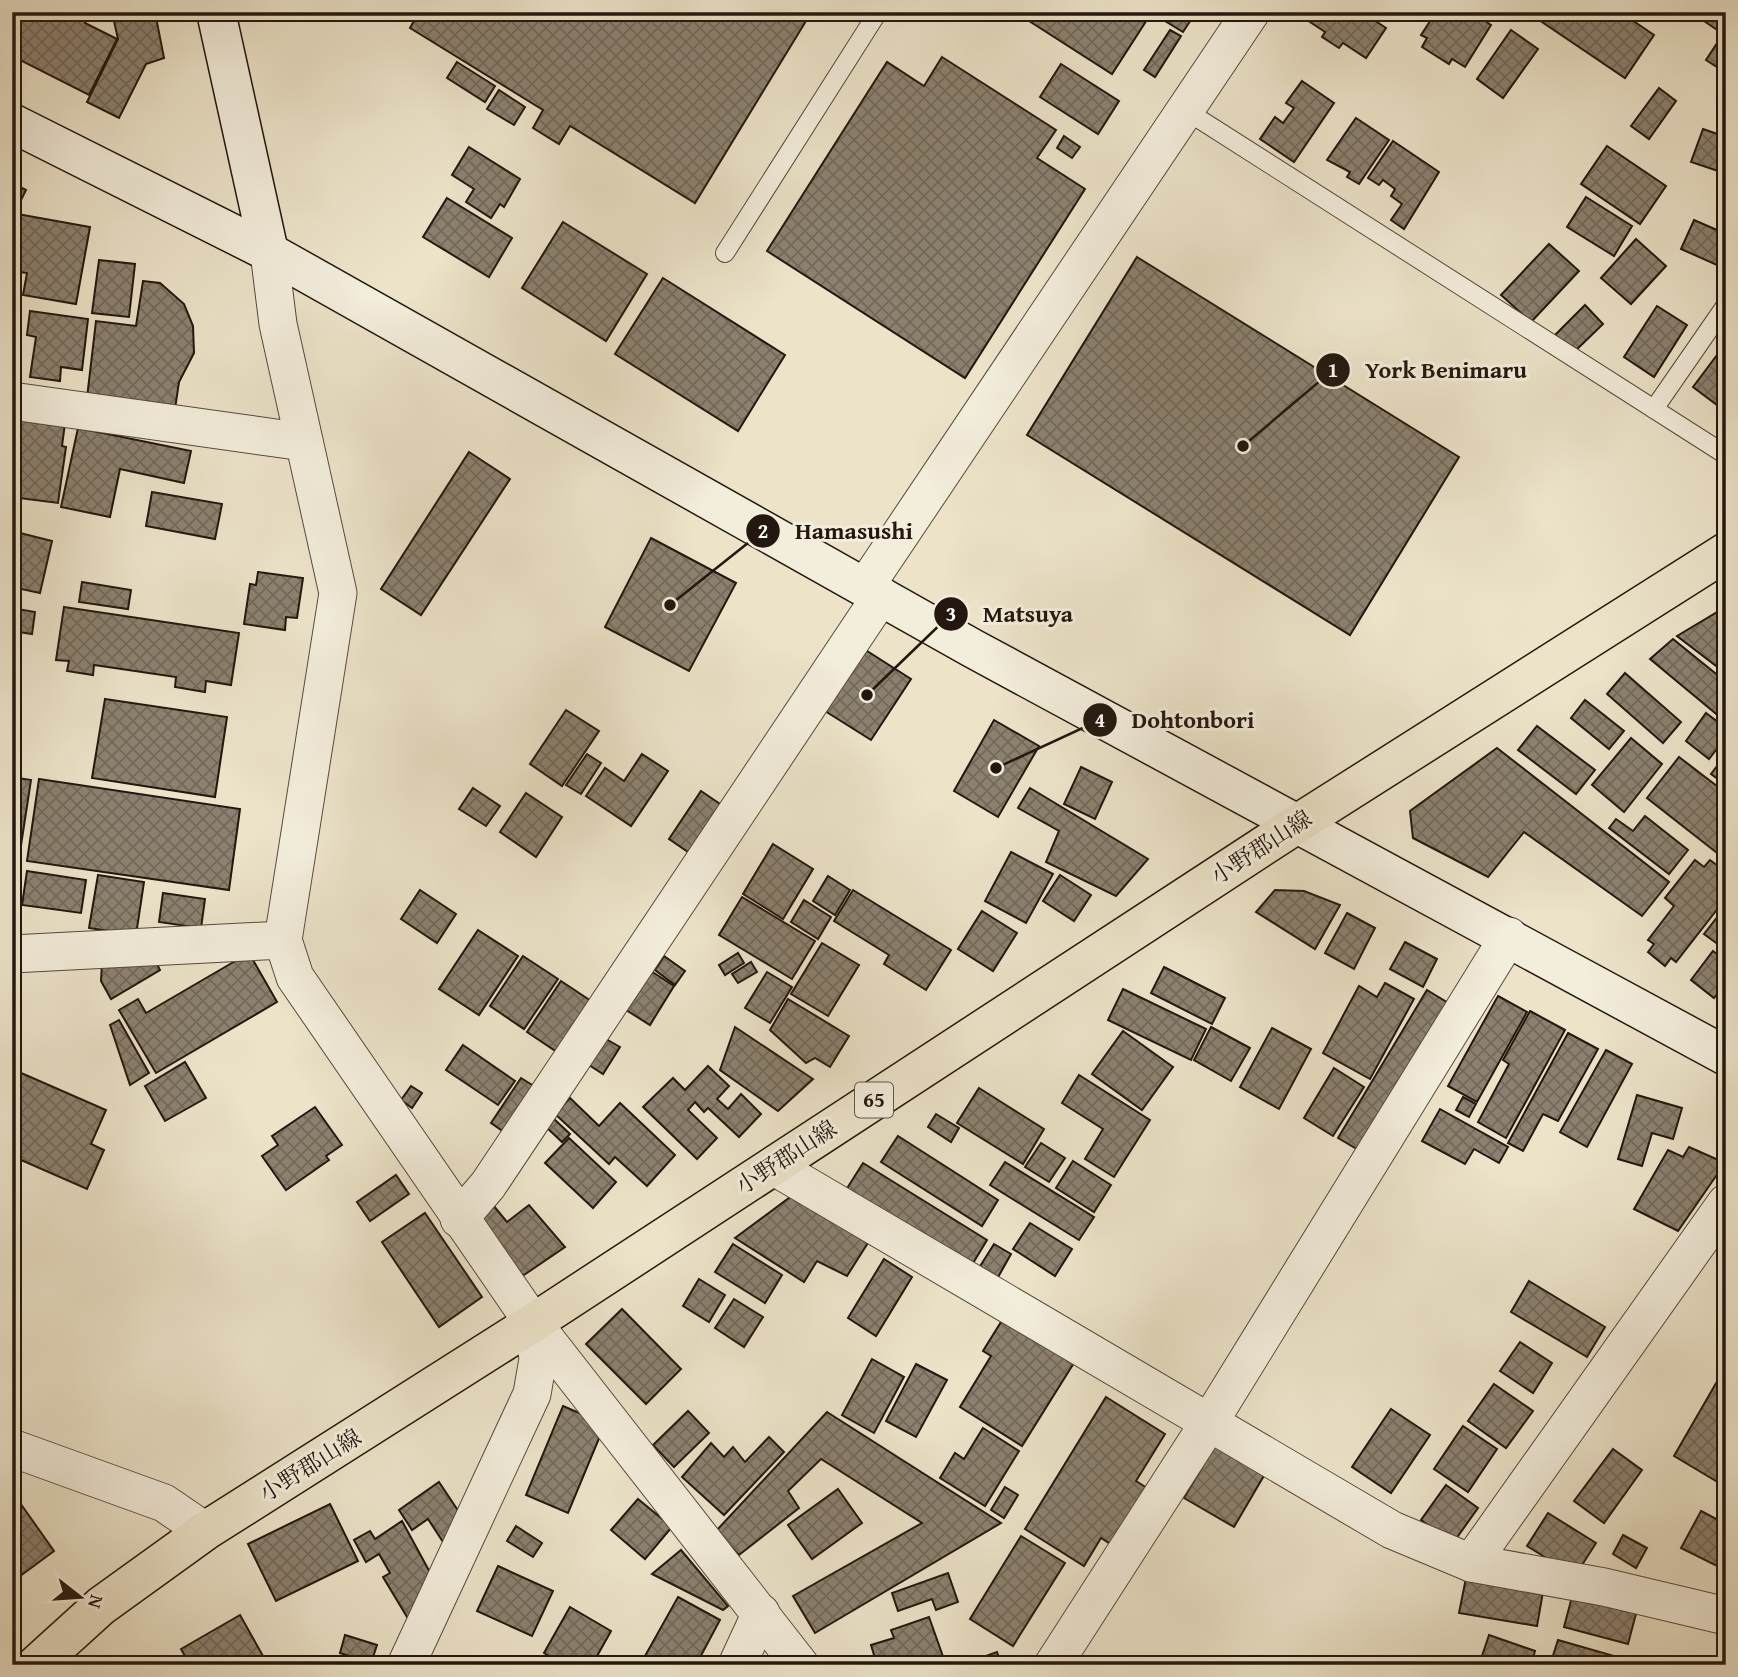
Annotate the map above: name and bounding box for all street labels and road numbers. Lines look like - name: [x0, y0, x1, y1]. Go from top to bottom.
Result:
- street label: 小野郡山線: [1204, 801, 1318, 892]
- road number: 65: [855, 1082, 893, 1118]
- street label: 小野郡山線: [729, 1111, 843, 1202]
- street label: 小野郡山線: [252, 1420, 367, 1509]

